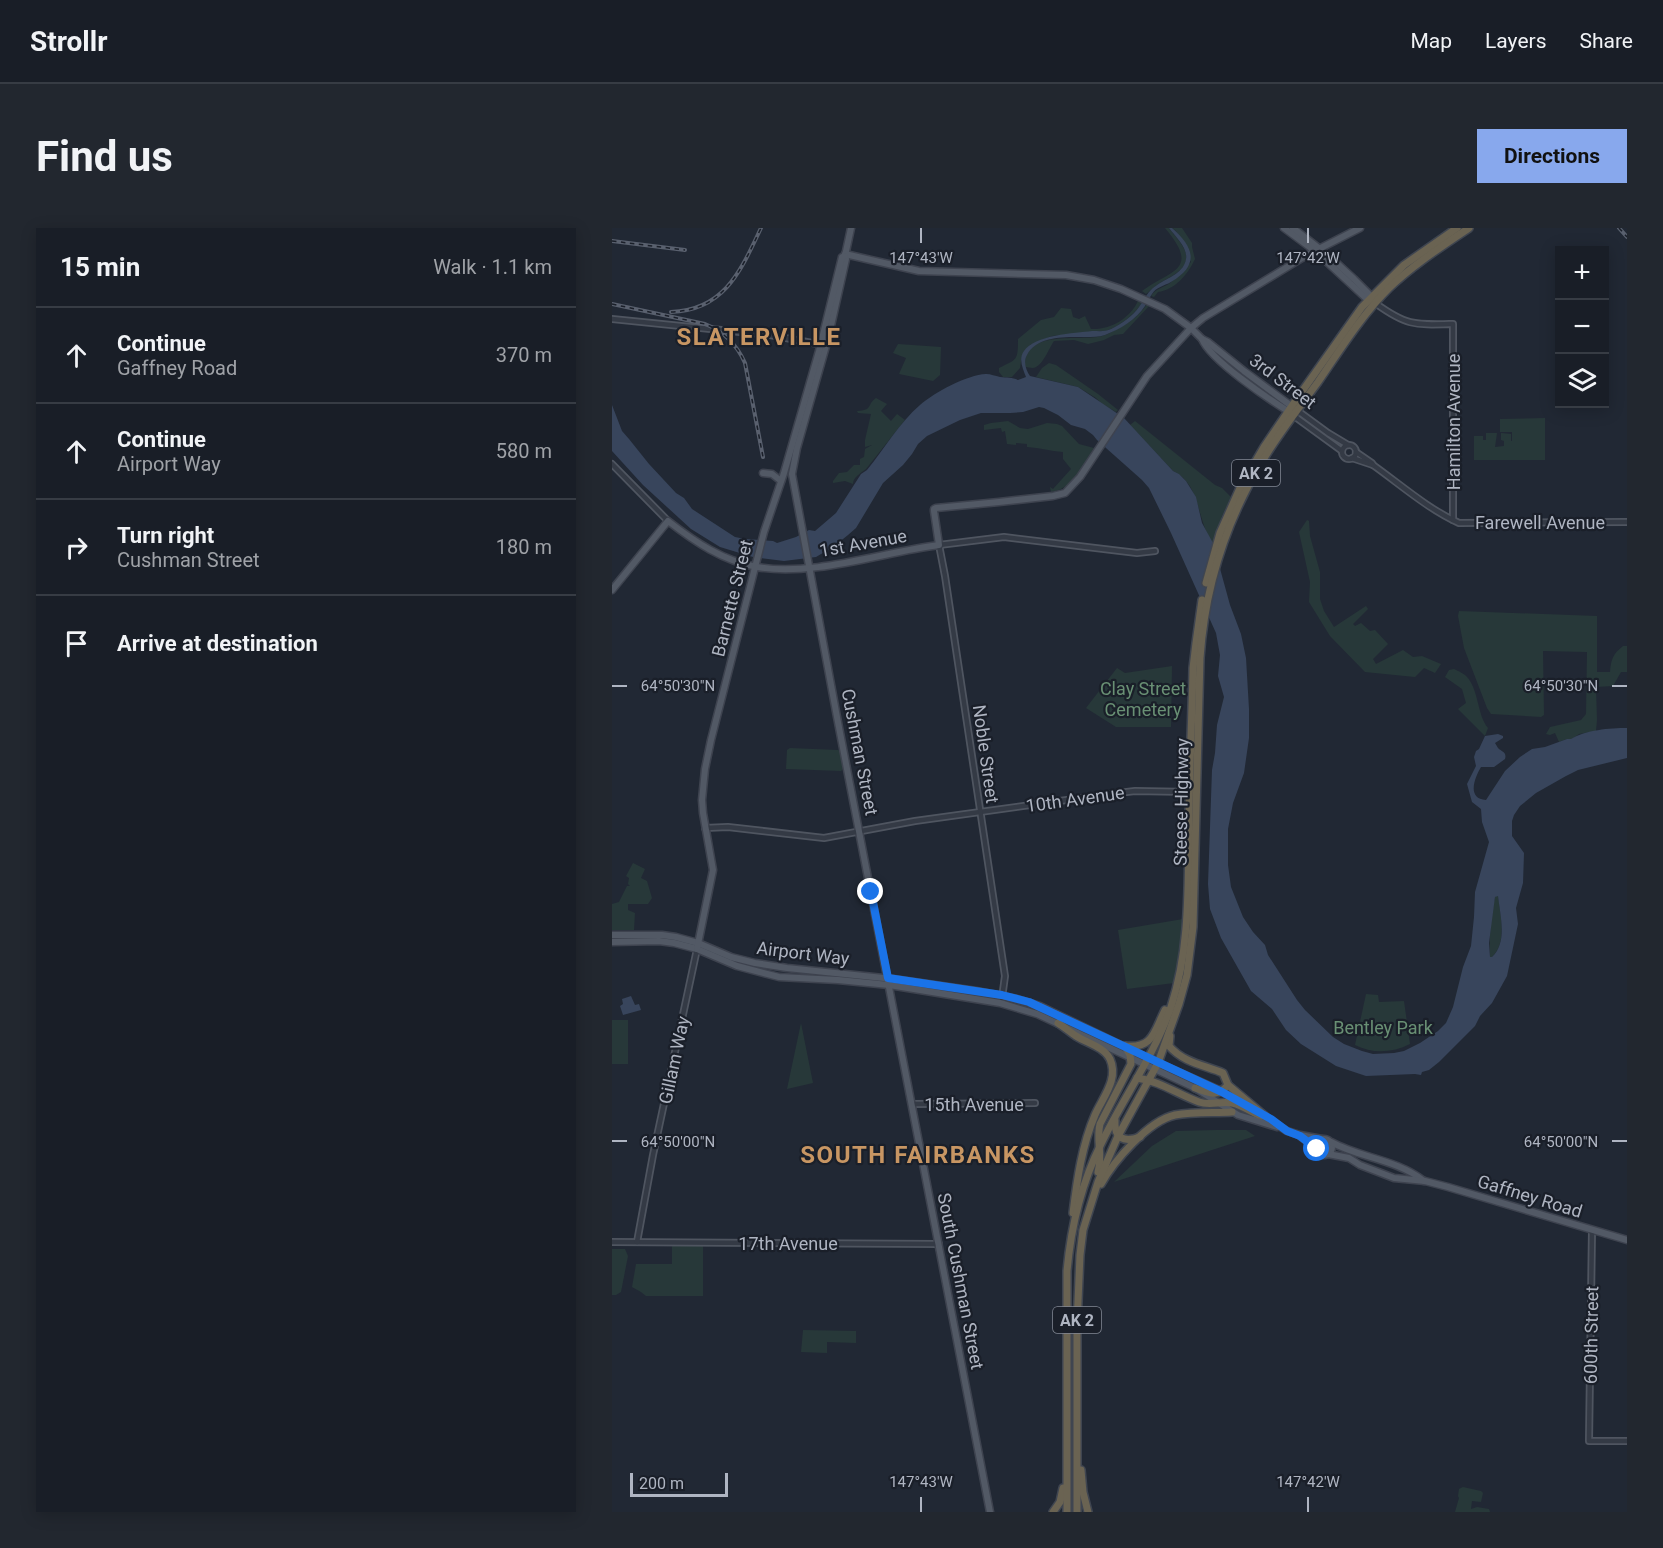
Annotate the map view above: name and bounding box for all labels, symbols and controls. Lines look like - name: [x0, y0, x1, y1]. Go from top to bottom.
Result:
- text: Strollr: [30, 25, 107, 58]
- text: Map: [1410, 29, 1452, 53]
- text: Layers: [1485, 29, 1546, 53]
- text: Share: [1579, 29, 1633, 53]
- button: Directions: [1477, 129, 1627, 183]
- text: Find us: [36, 132, 173, 181]
- map controls: [1555, 246, 1609, 408]
- button: +: [1555, 246, 1609, 300]
- text: 147°43'W: [889, 249, 953, 267]
- text: 147°42'W: [1276, 249, 1340, 267]
- text: 15 min: [60, 252, 140, 282]
- text: Walk · 1.1 km: [433, 255, 552, 279]
- button: −: [1555, 300, 1609, 354]
- district label: SLATERVILLE: [677, 323, 841, 351]
- text: Continue: [117, 331, 206, 356]
- icon: ahead: [60, 339, 93, 372]
- text: 370 m: [496, 343, 552, 367]
- street label: 3rd Street: [1245, 349, 1321, 413]
- street label: Hamilton Avenue: [1443, 354, 1464, 490]
- button: layers: [1555, 354, 1609, 408]
- text: Gaffney Road: [117, 356, 237, 380]
- text: Continue: [117, 427, 206, 452]
- icon: ahead: [60, 435, 93, 468]
- text: 580 m: [496, 439, 552, 463]
- text: Airport Way: [117, 452, 221, 476]
- road number: AK 2: [1232, 460, 1280, 486]
- street label: Farewell Avenue: [1475, 512, 1605, 533]
- text: Turn right: [117, 523, 214, 548]
- street label: 1st Avenue: [818, 525, 908, 561]
- icon: right: [60, 531, 93, 564]
- text: 180 m: [496, 535, 552, 559]
- street label: Barnette Street: [707, 537, 757, 659]
- text: Cushman Street: [117, 548, 260, 572]
- icon: arrive: [60, 627, 93, 660]
- text: Arrive at destination: [117, 631, 318, 656]
- text: 64°50'30"N: [641, 677, 715, 695]
- text: 64°50'30"N: [1524, 677, 1598, 695]
- park label: Clay Street Cemetery: [1100, 678, 1186, 720]
- street label: Cushman Street: [837, 687, 883, 817]
- street label: Noble Street: [969, 703, 1003, 805]
- street label: Steese Highway: [1169, 737, 1193, 866]
- street label: 10th Avenue: [1024, 782, 1126, 816]
- route end: [857, 878, 883, 904]
- street label: Airport Way: [755, 937, 851, 969]
- street label: Gillam Way: [654, 1014, 694, 1106]
- park label: Bentley Park: [1333, 1017, 1434, 1038]
- street label: 15th Avenue: [924, 1094, 1024, 1115]
- text: 64°50'00"N: [641, 1133, 715, 1151]
- text: 64°50'00"N: [1524, 1133, 1598, 1151]
- route start: [1303, 1135, 1329, 1161]
- district label: SOUTH FAIRBANKS: [800, 1141, 1036, 1169]
- street label: Gaffney Road: [1475, 1170, 1585, 1222]
- street label: South Cushman Street: [934, 1191, 988, 1371]
- street label: 17th Avenue: [738, 1233, 838, 1254]
- street label: 600th Street: [1580, 1286, 1602, 1384]
- road number: AK 2: [1053, 1307, 1101, 1333]
- scale bar: [630, 1470, 728, 1498]
- text: 147°43'W: [889, 1473, 953, 1491]
- text: 147°42'W: [1276, 1473, 1340, 1491]
- text: 200 m: [639, 1474, 684, 1493]

